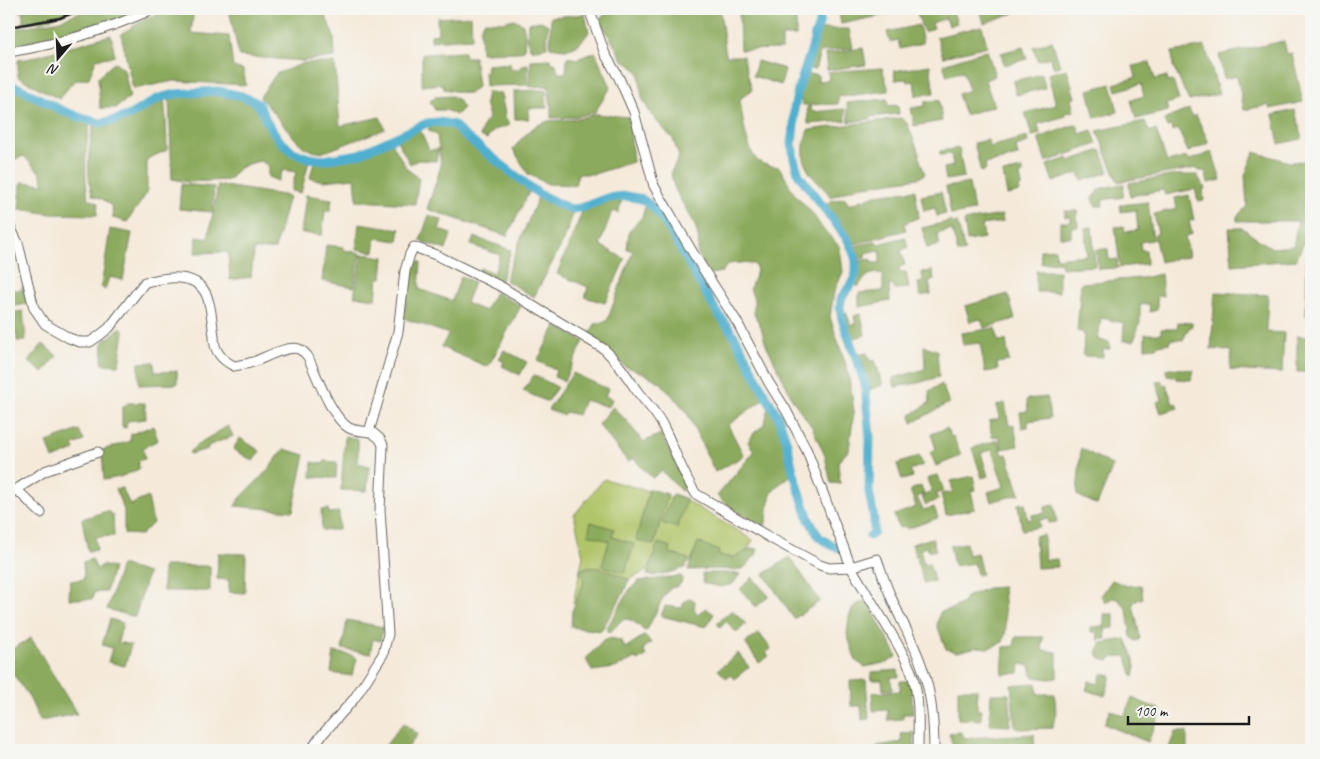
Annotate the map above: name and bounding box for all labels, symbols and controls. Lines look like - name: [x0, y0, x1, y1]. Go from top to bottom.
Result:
- north arrow: [32, 32, 82, 82]
- text: N: [45, 60, 61, 79]
- scale bar: [1128, 694, 1249, 726]
- text: 100 m: [1135, 702, 1169, 721]

